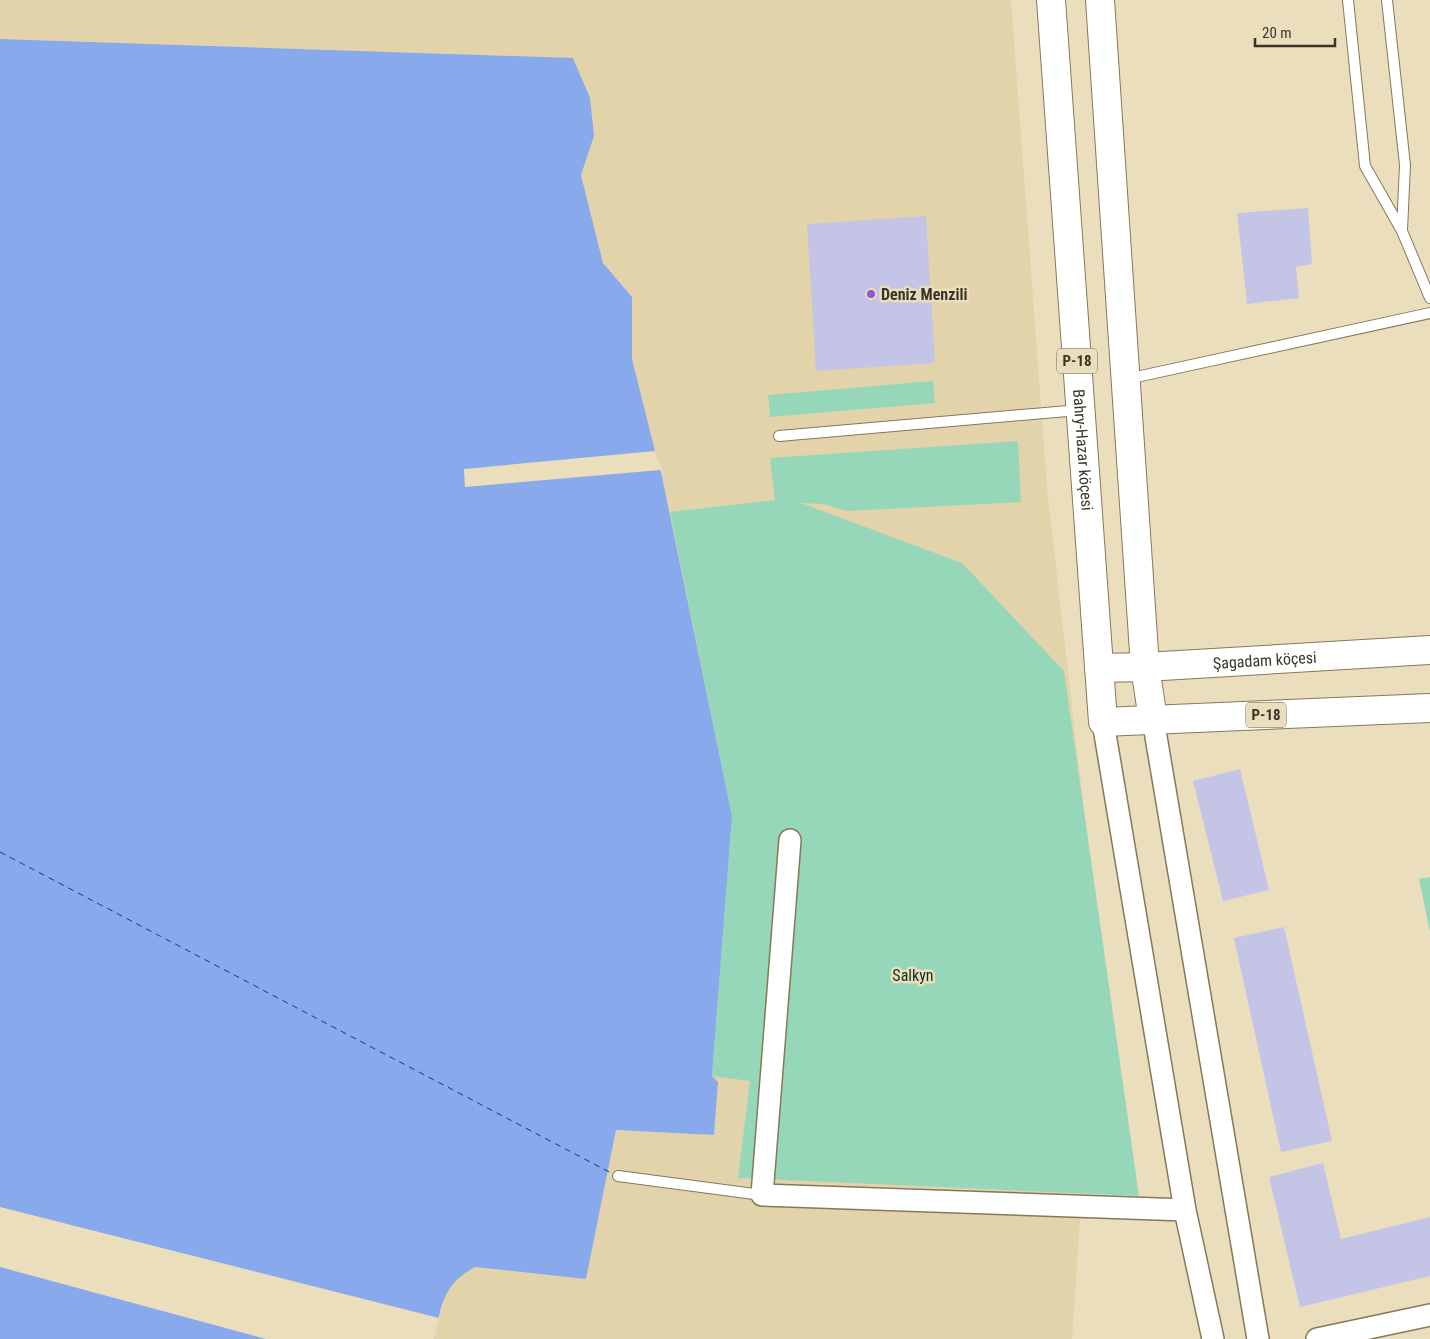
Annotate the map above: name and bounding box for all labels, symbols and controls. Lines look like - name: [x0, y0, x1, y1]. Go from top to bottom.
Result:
- scale bar: [1255, 15, 1335, 47]
- text: 20 m: [1262, 24, 1292, 42]
- place label: Deniz Menzili: [881, 285, 968, 304]
- marker: Deniz Menzili: [865, 288, 877, 300]
- road number: P-18: [1057, 348, 1097, 374]
- street label: Bahry-Hazar köçesi: [1070, 388, 1097, 511]
- street label: Şagadam köçesi: [1212, 647, 1317, 672]
- road number: P-18: [1246, 702, 1286, 728]
- park label: Salkyn: [892, 966, 934, 985]

